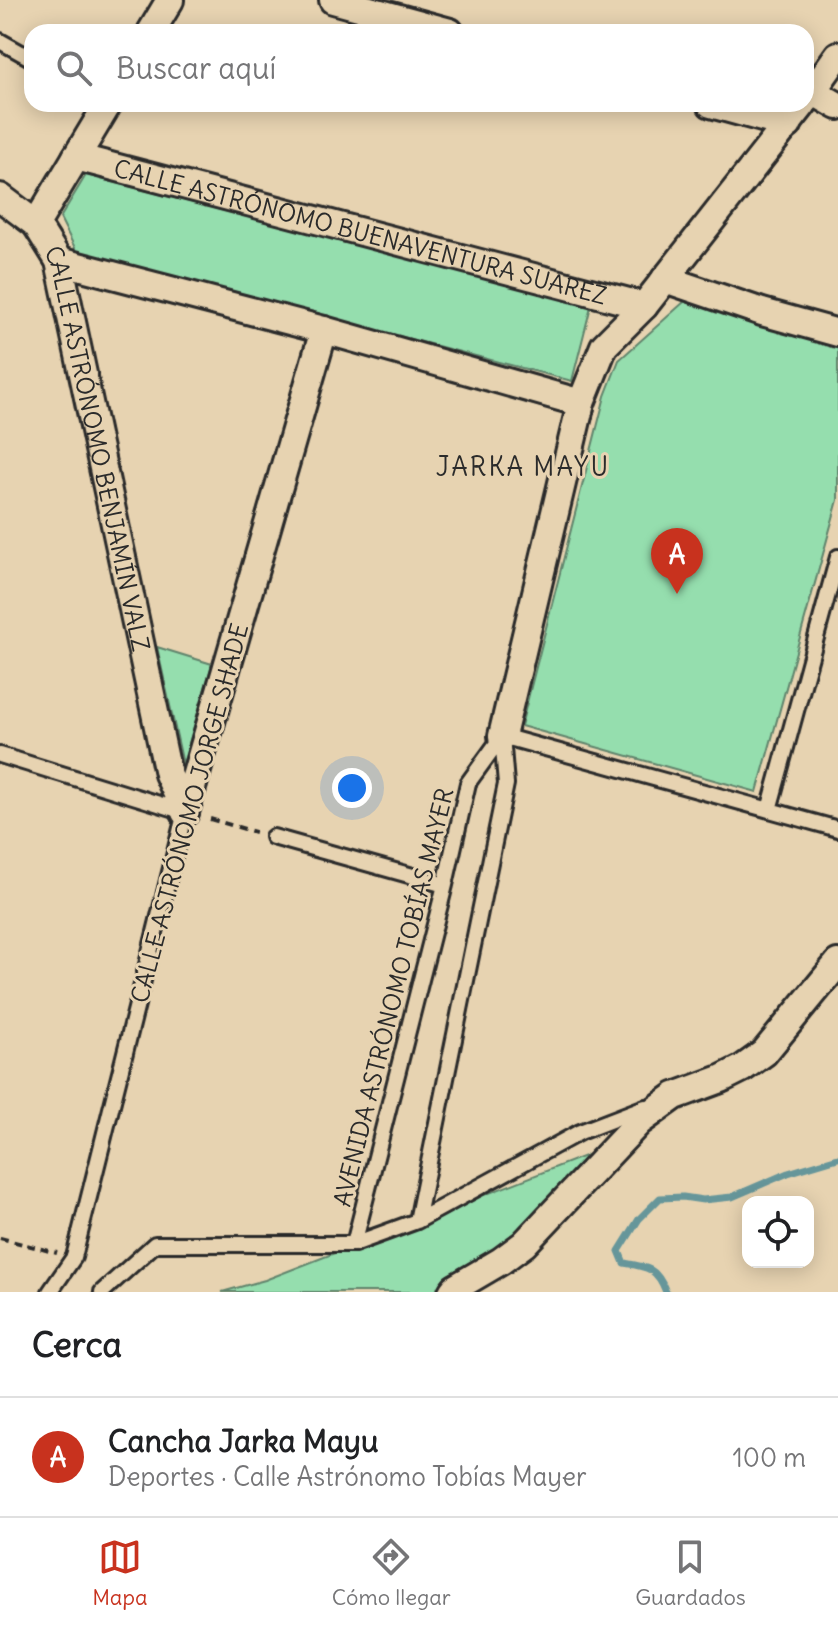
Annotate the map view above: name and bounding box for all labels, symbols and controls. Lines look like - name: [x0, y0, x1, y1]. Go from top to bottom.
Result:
- search box: [24, 24, 814, 112]
- icon: search: [52, 46, 96, 90]
- text: Buscar aquí: [116, 49, 276, 87]
- street label: CALLE ASTRÓNOMO BUENAVENTURA SUAREZ: [111, 153, 610, 311]
- street label: CALLE ASTRÓNOMO BENJAMÍN VALZ: [38, 240, 156, 654]
- district label: JARKA MAYU: [436, 450, 610, 483]
- pin: A: [651, 528, 703, 594]
- street label: CALLE ASTRÓNOMO JORGE SHADE: [124, 620, 254, 1006]
- your location: [332, 768, 372, 808]
- street label: AVENIDA ASTRÓNOMO TOBÍAS MAYER: [326, 785, 460, 1209]
- map controls: [742, 1196, 814, 1268]
- button: locate: [742, 1196, 814, 1268]
- text: Cerca: [32, 1323, 122, 1366]
- text: Cancha Jarka Mayu: [108, 1422, 378, 1460]
- text: A: [50, 1441, 66, 1474]
- text: 100 m: [732, 1441, 806, 1474]
- text: Deportes · Calle Astrónomo Tobías Mayer: [108, 1460, 587, 1493]
- tab: Mapa: [92, 1535, 148, 1611]
- tab: Cómo llegar: [332, 1535, 451, 1611]
- tab: Guardados: [635, 1535, 746, 1611]

